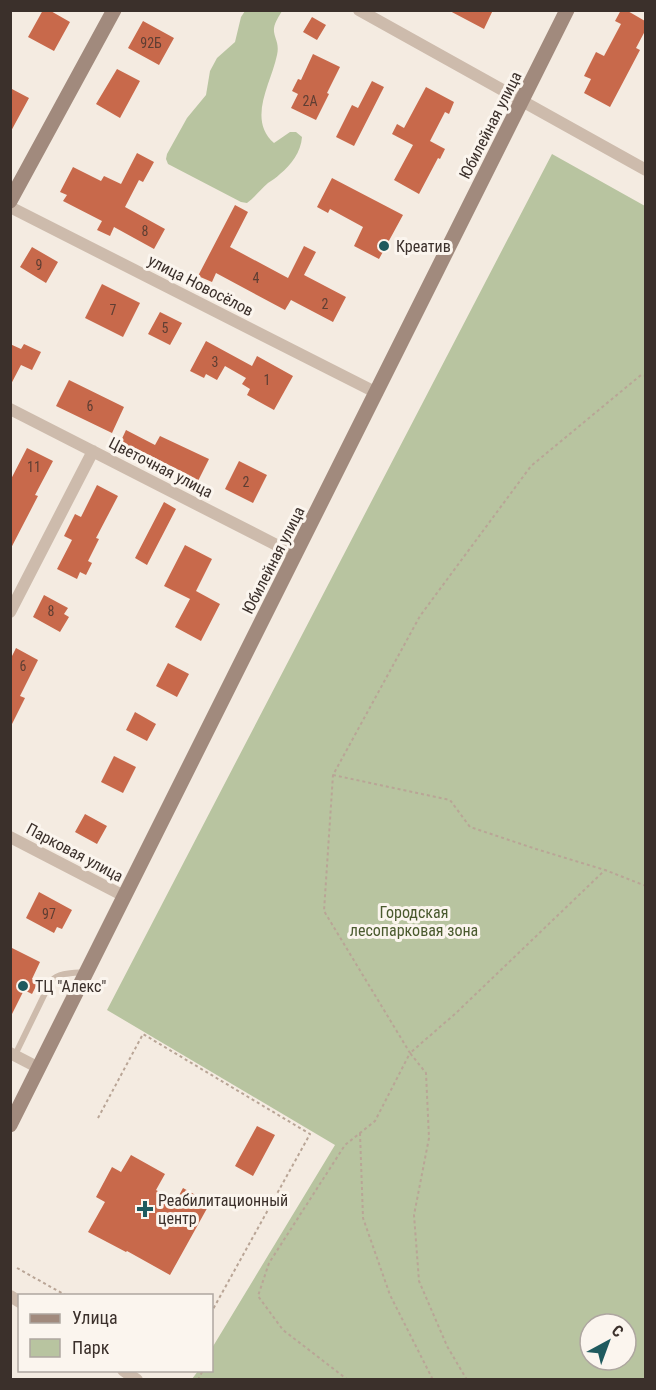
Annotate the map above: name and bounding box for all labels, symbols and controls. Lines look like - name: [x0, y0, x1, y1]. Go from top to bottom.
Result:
- house number: 92Б: [140, 35, 162, 51]
- street label: Юбилейная улица: [455, 68, 526, 182]
- house number: 2А: [303, 93, 317, 109]
- house number: 8: [142, 223, 149, 239]
- place label: Креатив: [396, 237, 451, 256]
- marker: Креатив: [377, 239, 391, 253]
- street label: улица Новосёлов: [145, 251, 257, 320]
- house number: 9: [36, 257, 42, 273]
- house number: 4: [253, 270, 260, 286]
- house number: 2: [322, 296, 329, 312]
- house number: 7: [110, 302, 117, 318]
- house number: 5: [162, 320, 169, 336]
- house number: 3: [212, 354, 218, 370]
- house number: 1: [264, 372, 270, 388]
- house number: 6: [87, 398, 94, 414]
- street label: Цветочная улица: [106, 433, 216, 502]
- house number: 11: [27, 459, 41, 475]
- house number: 2: [243, 474, 250, 490]
- street label: Юбилейная улица: [238, 503, 309, 617]
- house number: 8: [48, 603, 55, 619]
- house number: 6: [20, 658, 27, 674]
- street label: Парковая улица: [23, 819, 126, 886]
- park label: Городская лесопарковая зона: [350, 903, 478, 940]
- house number: 97: [42, 906, 56, 922]
- place label: ТЦ "Алекс": [35, 977, 106, 996]
- marker: ТЦ "Алекс": [16, 979, 30, 993]
- place label: Реабилитационный центр: [158, 1191, 288, 1228]
- marker: Реабилитационный центр: [136, 1200, 154, 1218]
- legend: [18, 1294, 213, 1372]
- text: Улица: [72, 1307, 118, 1328]
- north arrow: [578, 1312, 638, 1372]
- text: С: [608, 1321, 627, 1341]
- text: Парк: [72, 1337, 110, 1358]

